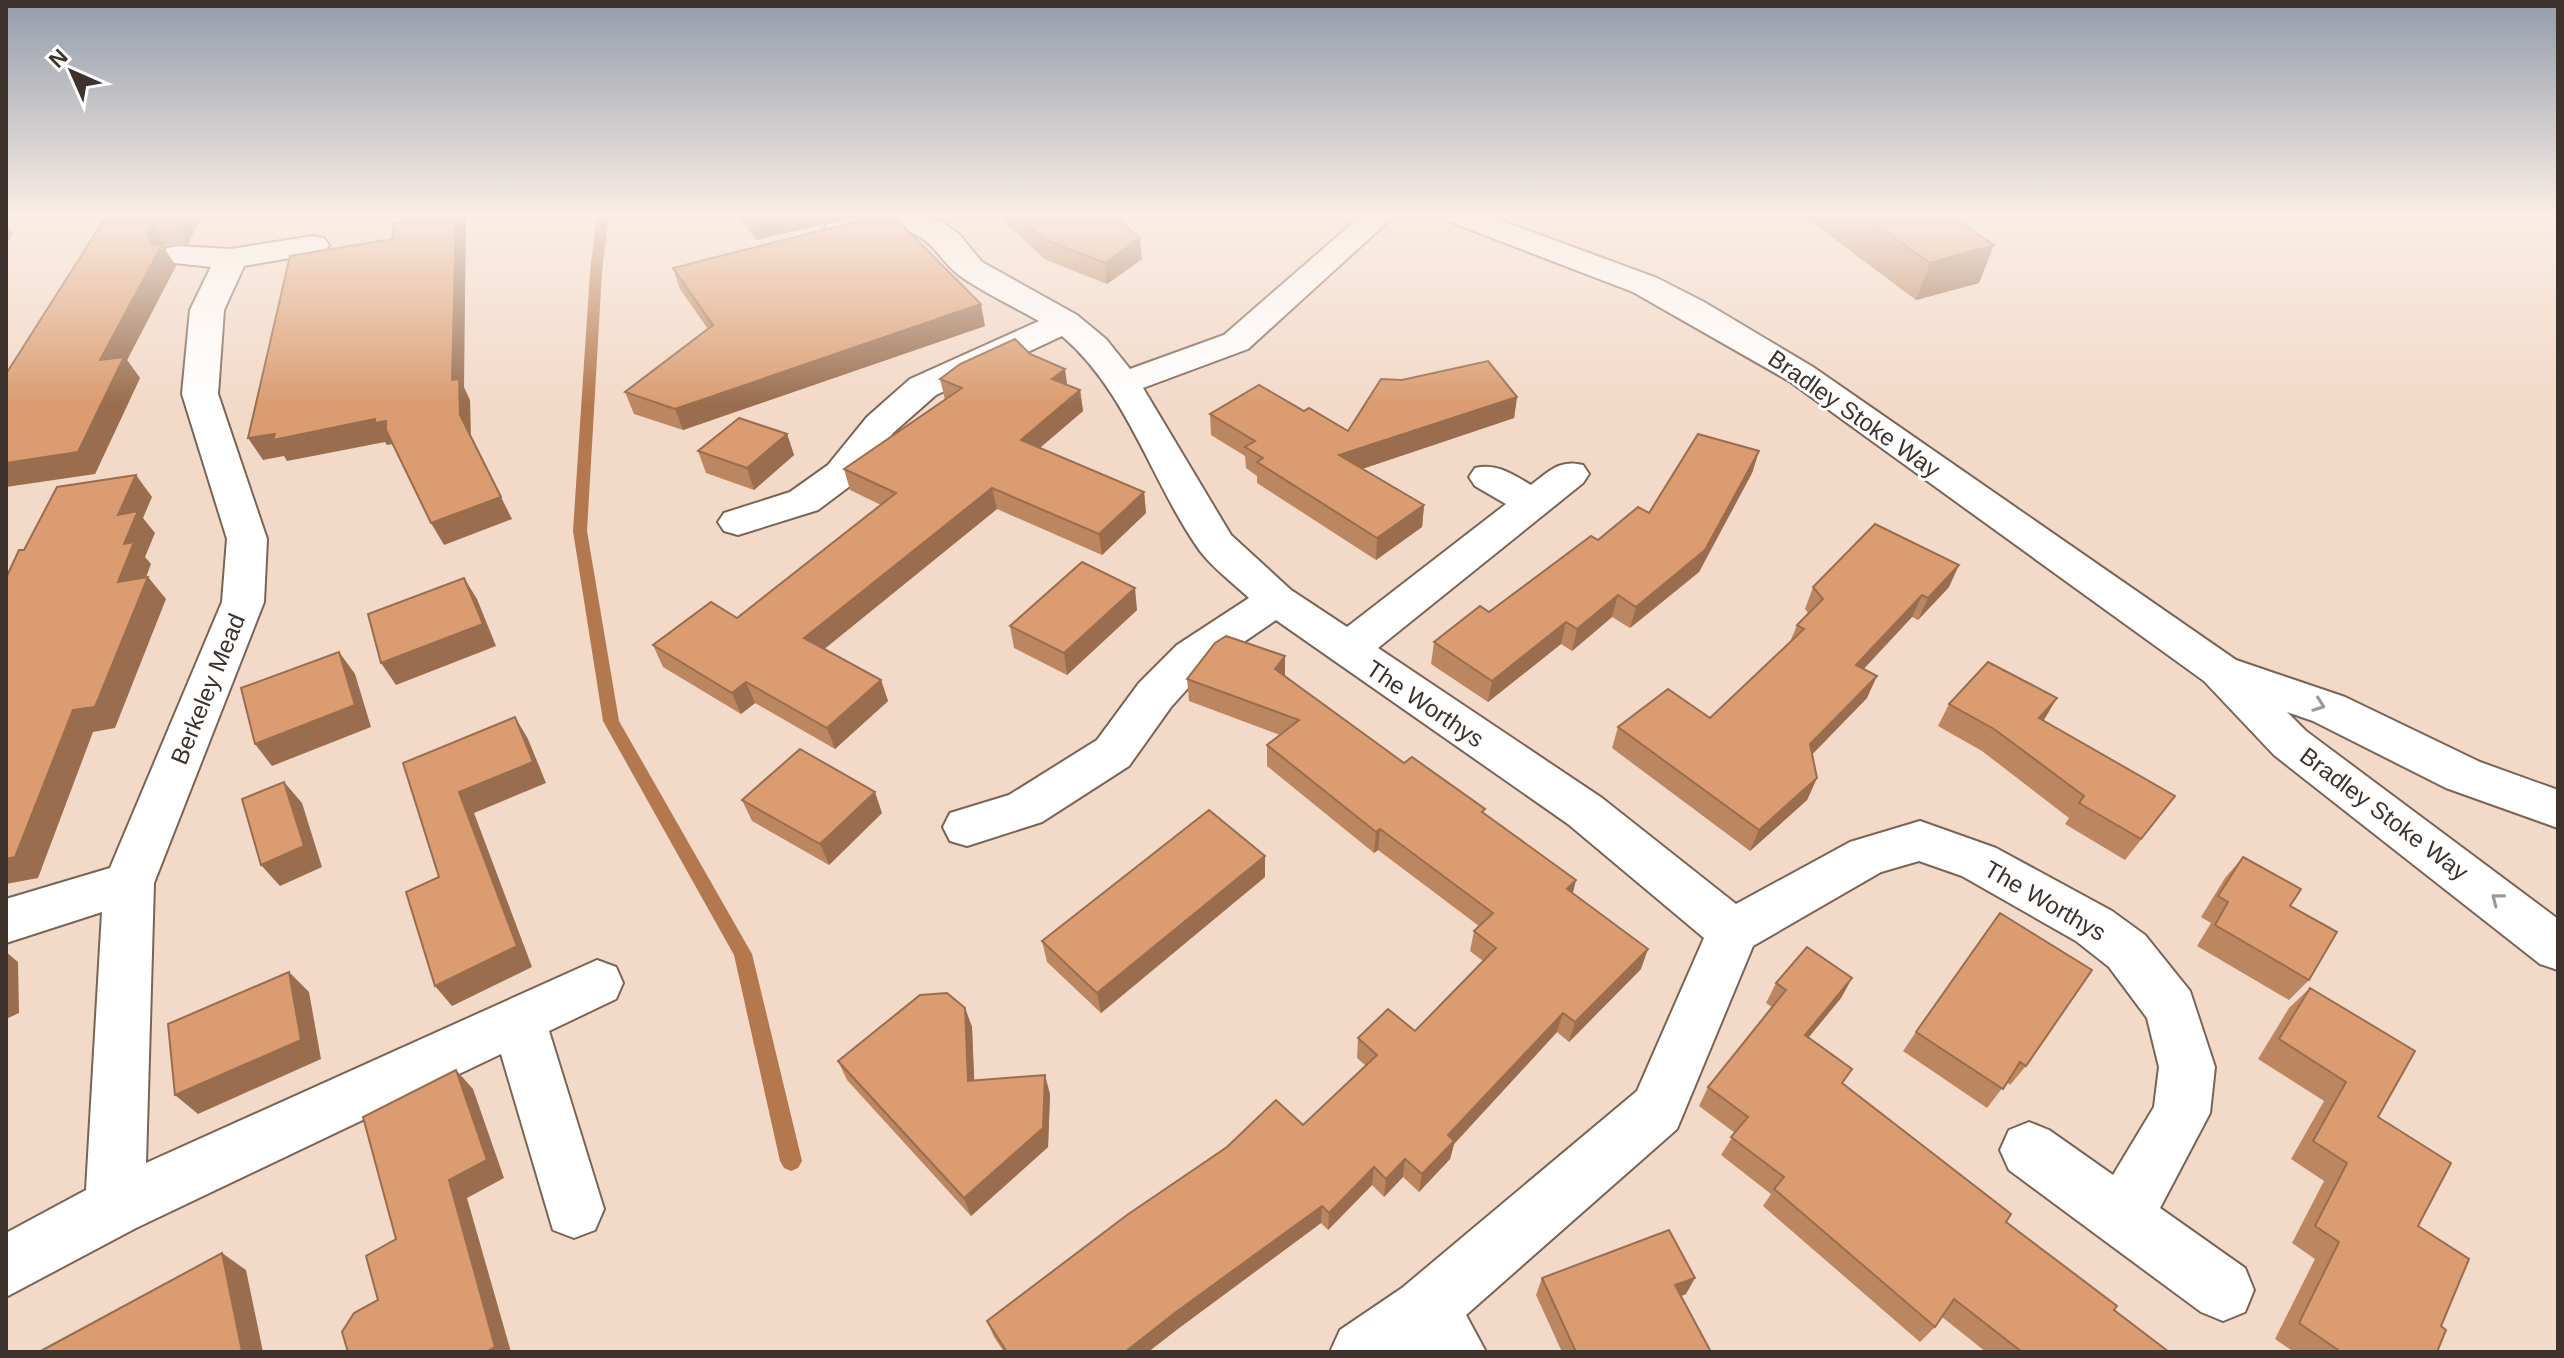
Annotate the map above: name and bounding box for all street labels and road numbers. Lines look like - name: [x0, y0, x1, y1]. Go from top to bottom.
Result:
- street label: Bradley Stoke Way: [1763, 344, 1945, 483]
- street label: Berkeley Mead: [165, 610, 250, 768]
- street label: The Worthys: [1362, 654, 1489, 753]
- street label: Bradley Stoke Way: [2295, 742, 2474, 886]
- street label: The Worthys: [1980, 855, 2111, 946]

